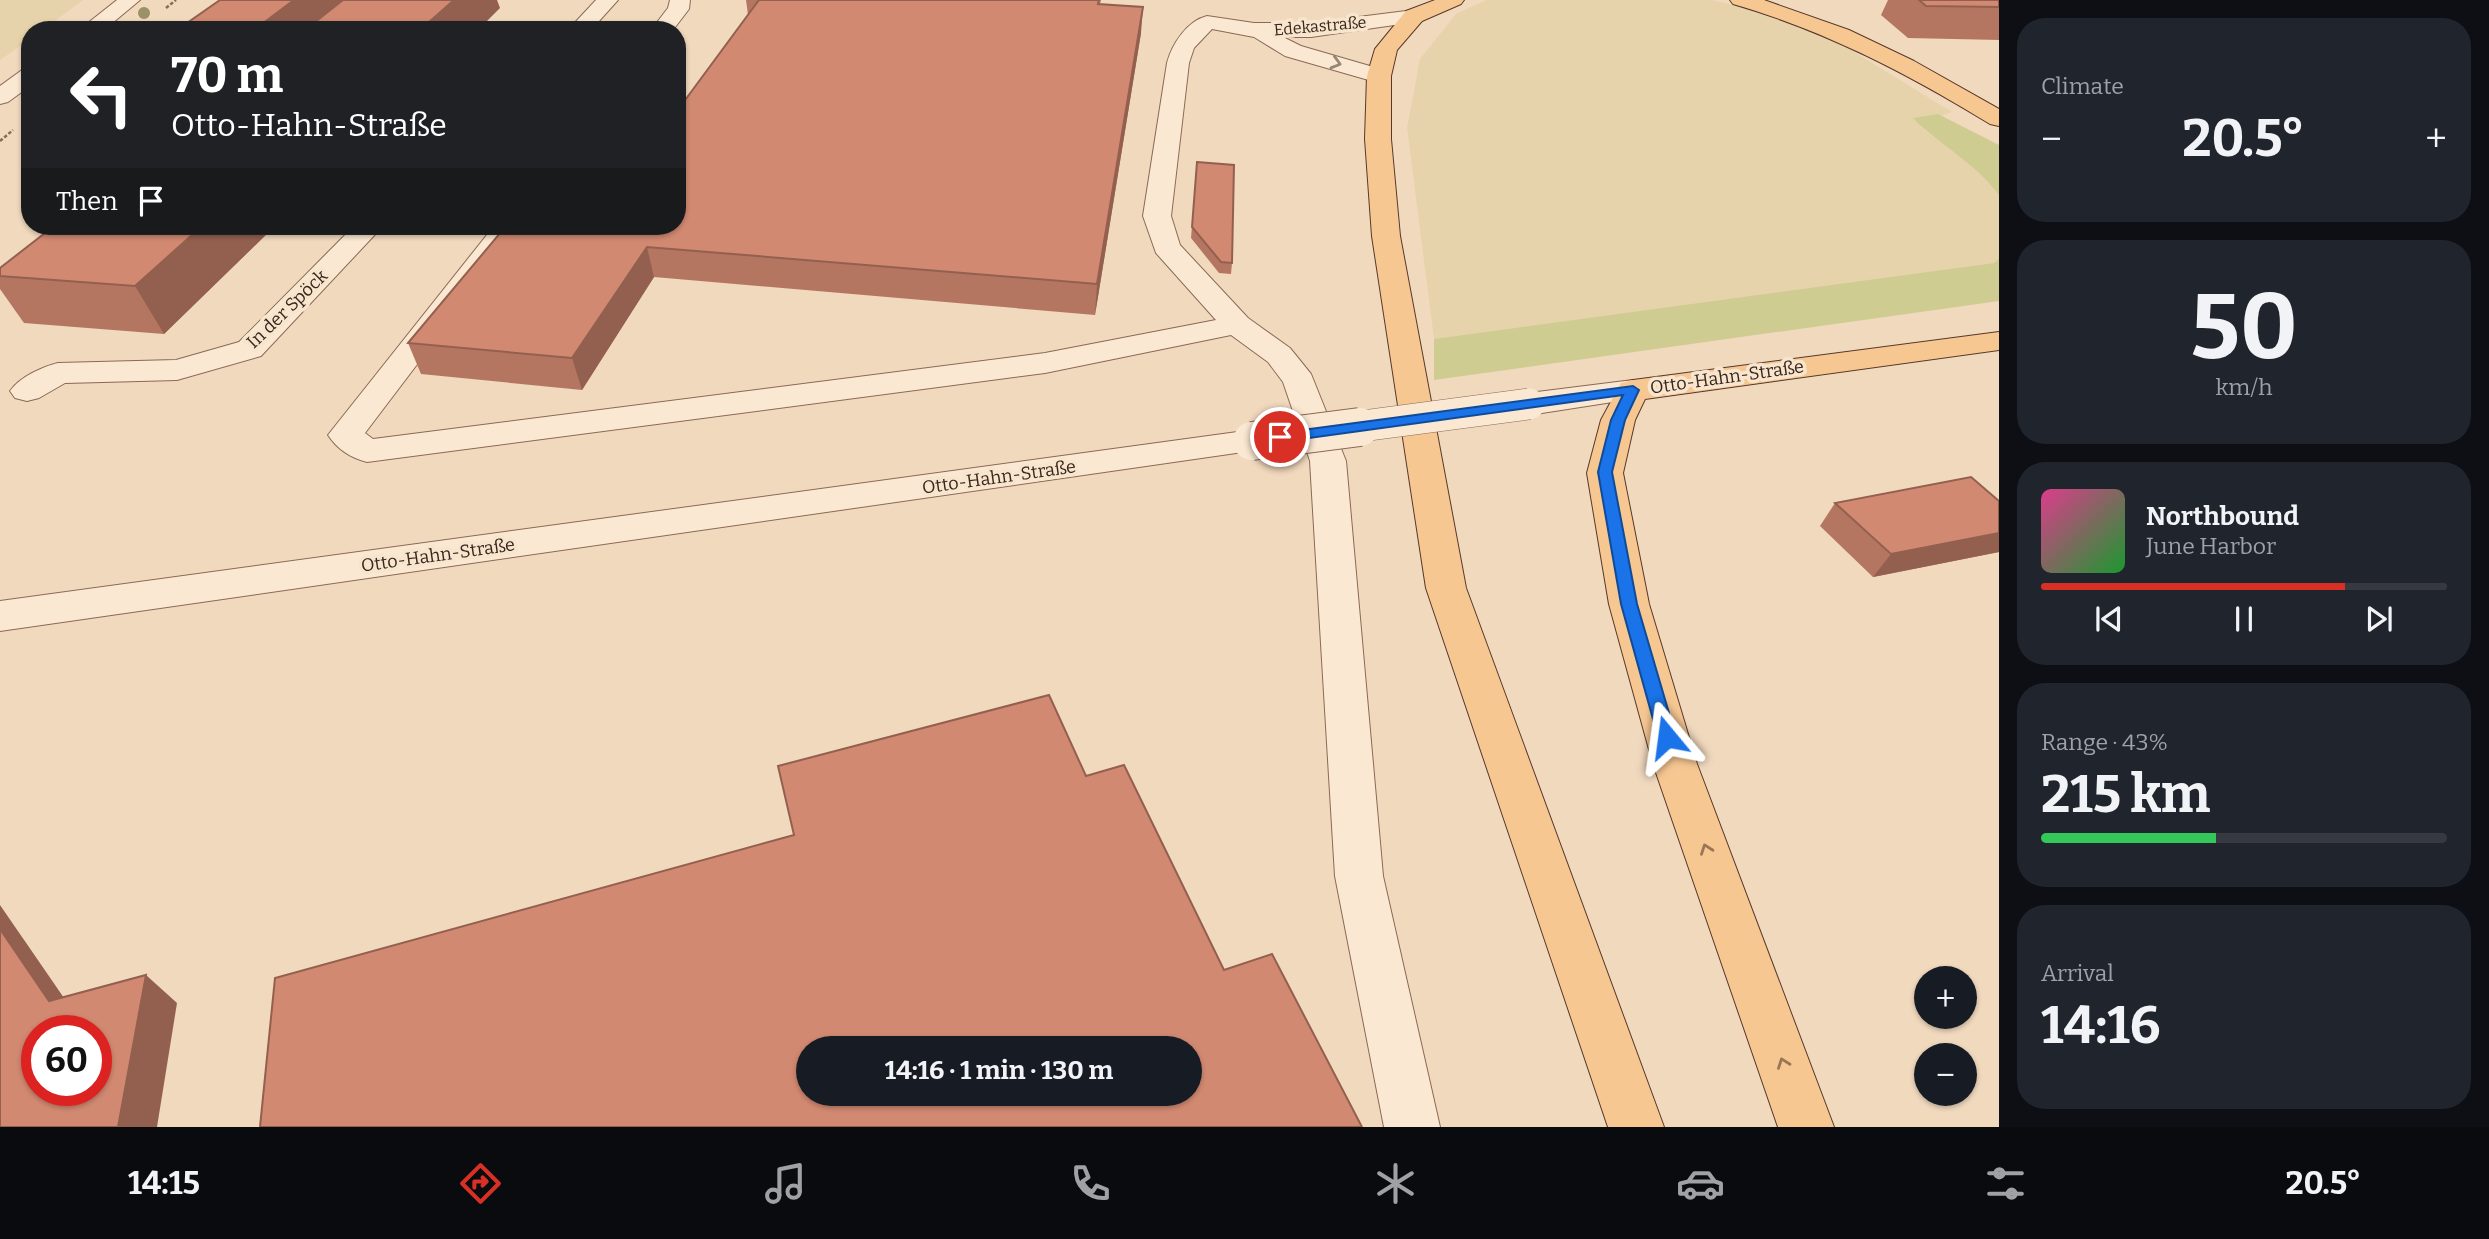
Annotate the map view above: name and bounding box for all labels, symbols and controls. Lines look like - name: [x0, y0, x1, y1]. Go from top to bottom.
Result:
- street label: Edekastraße: [1273, 12, 1367, 40]
- text: 70 m: [171, 46, 283, 105]
- icon: left: [56, 49, 147, 140]
- one-way arrow: [1330, 55, 1342, 70]
- text: Climate: [2041, 72, 2124, 100]
- text: Otto-Hahn-Straße: [171, 106, 447, 144]
- text: 20.5°: [2182, 107, 2305, 170]
- text: −: [2041, 116, 2062, 162]
- text: +: [2425, 116, 2447, 162]
- icon: arrive: [132, 182, 170, 220]
- text: Then: [56, 186, 118, 217]
- street label: In der Spöck: [242, 264, 333, 353]
- text: 50: [2190, 273, 2298, 382]
- street label: Otto-Hahn-Straße: [1649, 355, 1805, 399]
- text: km/h: [2216, 373, 2272, 401]
- pin: [1250, 407, 1310, 467]
- icon: arrive: [1261, 418, 1299, 456]
- street label: Otto-Hahn-Straße: [921, 455, 1077, 499]
- text: Northbound: [2146, 501, 2299, 532]
- text: June Harbor: [2146, 532, 2276, 560]
- street label: Otto-Hahn-Straße: [360, 533, 516, 577]
- icon: previous: [2090, 600, 2128, 638]
- icon: pause: [2225, 600, 2263, 638]
- icon: next: [2360, 600, 2398, 638]
- position arrow: [1630, 700, 1704, 774]
- text: Range · 43%: [2041, 728, 2168, 756]
- text: 215 km: [2041, 763, 2210, 826]
- one-way arrow: [1700, 843, 1714, 855]
- text: Arrival: [2041, 959, 2114, 987]
- map controls: [1914, 966, 1977, 1106]
- button: +: [1914, 966, 1977, 1029]
- text: 14:16: [2041, 994, 2160, 1057]
- speed limit sign: 60: [21, 1015, 112, 1106]
- button: −: [1914, 1043, 1977, 1106]
- text: 14:16 · 1 min · 130 m: [885, 1055, 1113, 1086]
- one-way arrow: [1777, 1057, 1791, 1069]
- icon: directions: [456, 1159, 505, 1208]
- icon: music: [761, 1159, 810, 1208]
- icon: phone: [1066, 1159, 1115, 1208]
- icon: climate: [1371, 1159, 1420, 1208]
- icon: car: [1676, 1159, 1725, 1208]
- icon: filters: [1981, 1159, 2030, 1208]
- text: 14:15: [128, 1164, 200, 1202]
- text: 20.5°: [2285, 1164, 2361, 1202]

